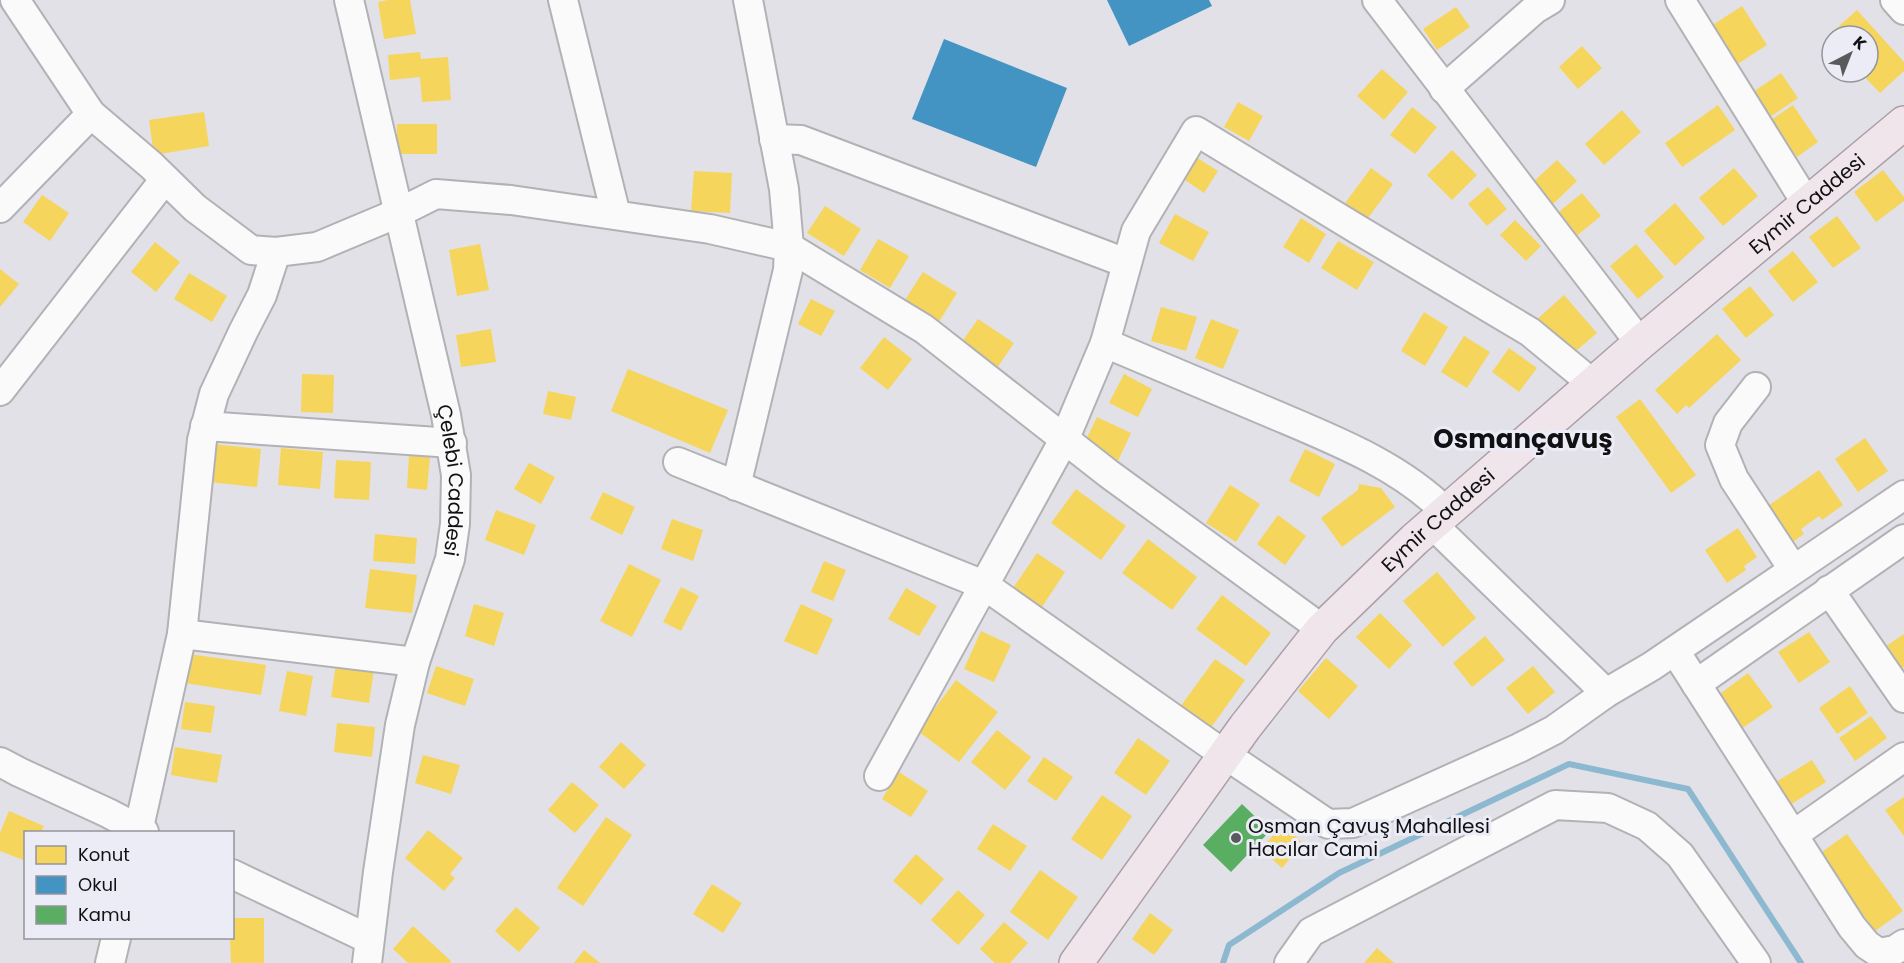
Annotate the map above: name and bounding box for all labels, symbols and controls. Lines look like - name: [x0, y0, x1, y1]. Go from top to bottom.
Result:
- north arrow: [1820, 24, 1880, 84]
- text: K: [1848, 31, 1872, 56]
- street label: Eymir Caddesi: [1743, 147, 1871, 261]
- street label: Çelebi Caddesi: [430, 401, 470, 558]
- district label: Osmançavuş: [1433, 421, 1613, 457]
- street label: Eymir Caddesi: [1375, 462, 1501, 578]
- place label: Osman Çavuş Mahallesi Hacılar Cami: [1248, 812, 1490, 863]
- legend: [24, 831, 234, 939]
- marker: Osman Çavuş Mahallesi Hacılar Cami: [1229, 831, 1243, 845]
- text: Konut: [78, 842, 130, 867]
- text: Okul: [78, 872, 117, 897]
- text: Kamu: [78, 902, 131, 927]

